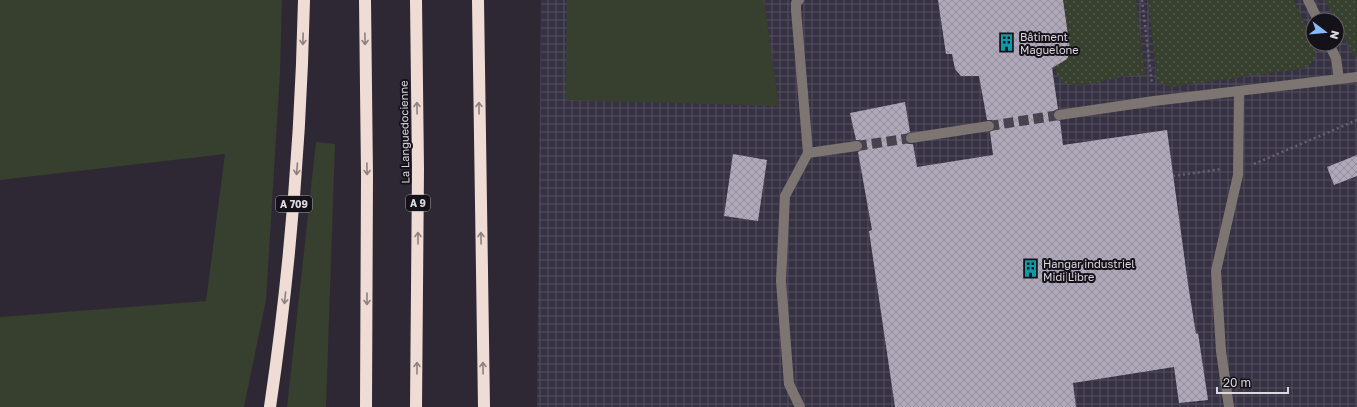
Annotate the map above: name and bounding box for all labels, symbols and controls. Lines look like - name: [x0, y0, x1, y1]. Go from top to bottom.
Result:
- north arrow: [1305, 12, 1345, 52]
- text: N: [1328, 29, 1342, 41]
- place label: Bâtiment Maguelone: [1020, 30, 1079, 56]
- one-way arrow: [300, 32, 307, 45]
- one-way arrow: [361, 32, 369, 45]
- building icon: Bâtiment Maguelone: [997, 32, 1017, 52]
- street label: La Languedocienne: [397, 80, 411, 184]
- one-way arrow: [413, 102, 421, 115]
- one-way arrow: [475, 102, 483, 115]
- one-way arrow: [293, 162, 300, 175]
- one-way arrow: [363, 162, 371, 175]
- road number: A 9: [406, 195, 430, 211]
- road number: A 709: [276, 196, 312, 212]
- one-way arrow: [414, 232, 422, 245]
- one-way arrow: [477, 232, 485, 245]
- place label: Hangar industriel Midi Libre: [1043, 257, 1135, 283]
- building icon: Hangar industriel Midi Libre: [1020, 259, 1040, 279]
- one-way arrow: [281, 291, 288, 304]
- one-way arrow: [363, 292, 371, 305]
- one-way arrow: [413, 362, 421, 375]
- one-way arrow: [479, 362, 487, 375]
- scale bar: [1217, 369, 1288, 395]
- text: 20 m: [1223, 375, 1251, 390]

